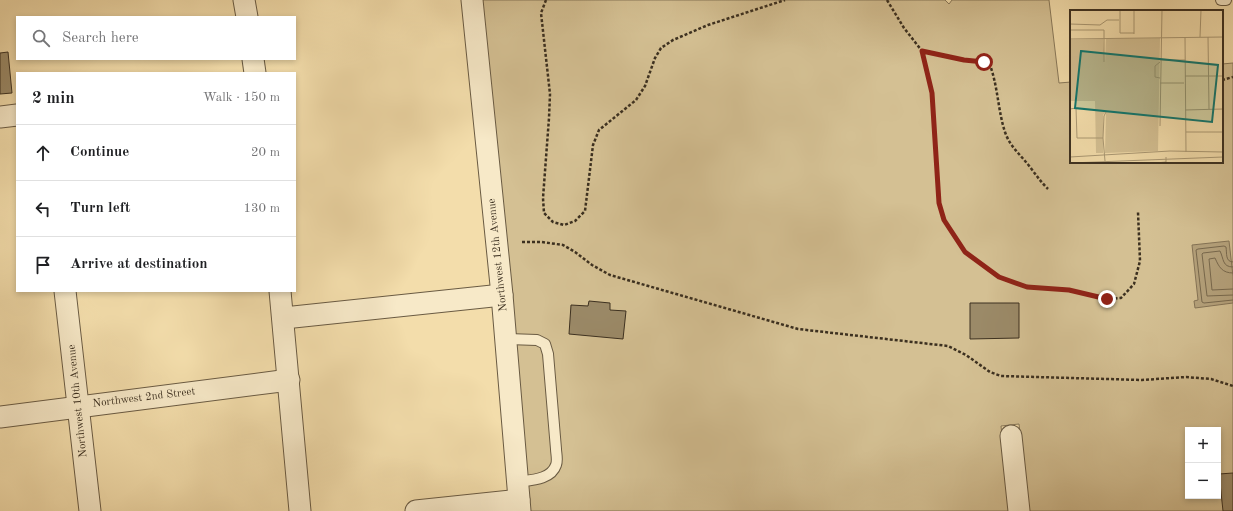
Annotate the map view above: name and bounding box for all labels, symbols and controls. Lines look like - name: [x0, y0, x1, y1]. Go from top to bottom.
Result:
- inset map: [1070, 10, 1223, 163]
- search box: [16, 16, 296, 60]
- icon: search: [30, 27, 52, 49]
- text: Search here: [62, 31, 139, 46]
- route start: [975, 53, 993, 71]
- text: 2 min: [32, 90, 75, 107]
- text: Walk · 150 m: [203, 91, 280, 104]
- icon: ahead: [32, 142, 54, 164]
- text: Continue: [70, 145, 129, 160]
- text: 20 m: [251, 146, 280, 159]
- icon: left: [32, 198, 54, 220]
- street label: Northwest 12th Avenue: [487, 198, 509, 312]
- text: Turn left: [70, 201, 130, 216]
- text: 130 m: [243, 202, 280, 215]
- icon: arrive: [32, 254, 54, 276]
- text: Arrive at destination: [70, 257, 208, 272]
- route end: [1098, 290, 1116, 308]
- street label: Northwest 10th Avenue: [67, 344, 89, 458]
- street label: Northwest 2nd Street: [92, 386, 196, 410]
- map controls: [1185, 427, 1221, 499]
- button: +: [1185, 427, 1221, 463]
- button: −: [1185, 463, 1221, 499]

